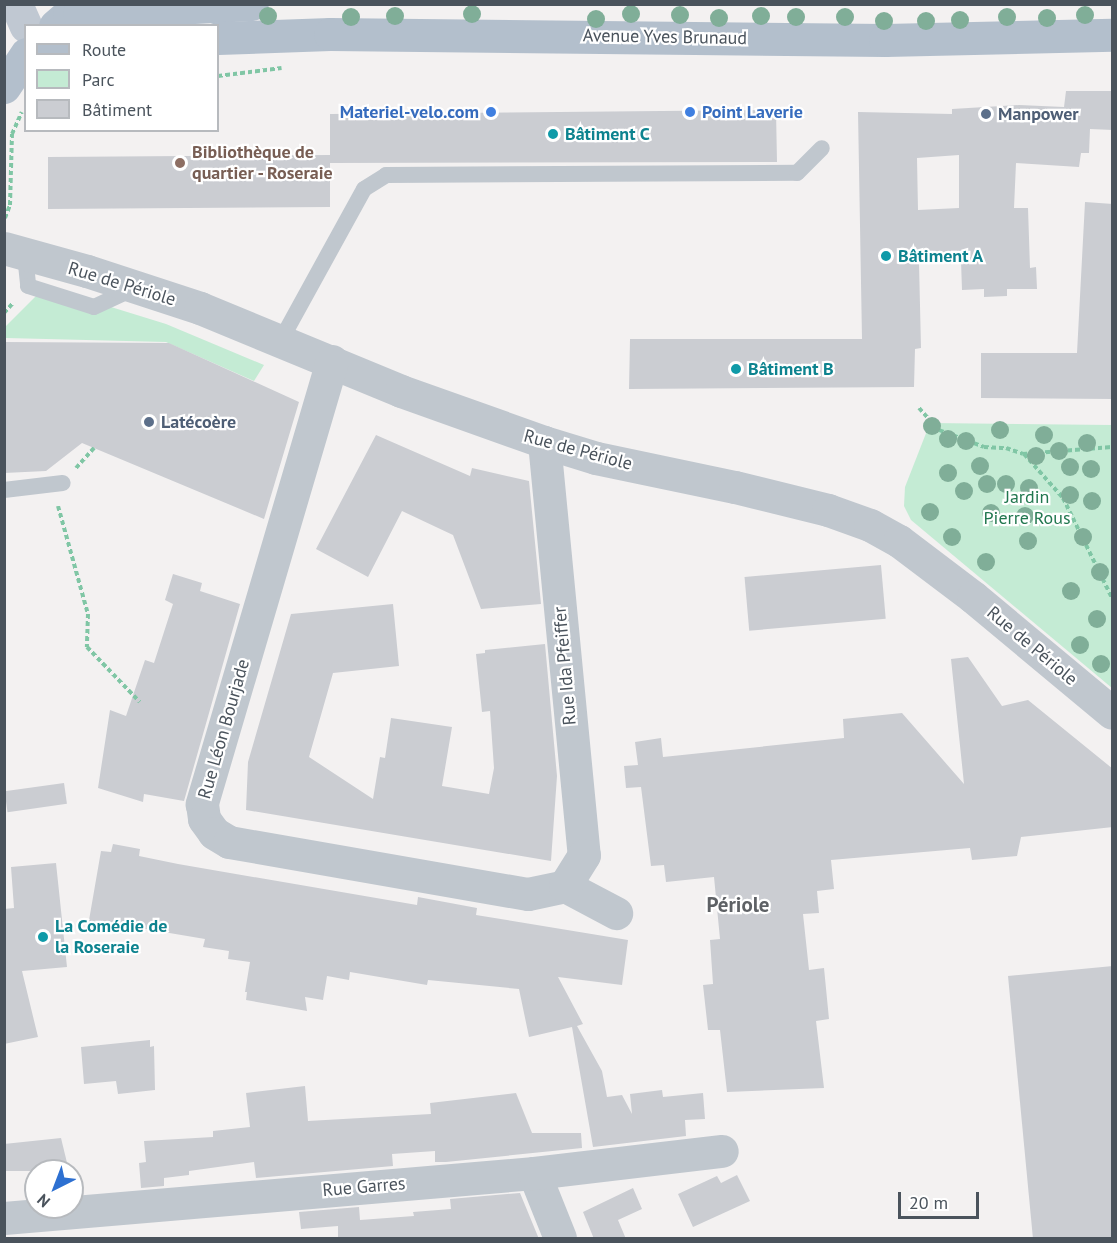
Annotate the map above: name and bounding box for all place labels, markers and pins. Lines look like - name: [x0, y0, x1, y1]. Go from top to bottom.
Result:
- place label: Materiel-velo.com: [340, 101, 479, 123]
- place label: Point Laverie: [702, 101, 803, 123]
- place label: Manpower: [998, 103, 1079, 125]
- marker: Materiel-velo.com: [484, 105, 498, 119]
- marker: Point Laverie: [683, 105, 697, 119]
- marker: Manpower: [979, 107, 993, 121]
- place label: Bâtiment C: [565, 123, 650, 145]
- marker: Bâtiment C: [546, 127, 560, 141]
- place label: Bibliothèque de quartier - Roseraie: [192, 142, 335, 184]
- marker: Bibliothèque de quartier - Roseraie: [173, 156, 187, 170]
- place label: Bâtiment A: [898, 245, 984, 267]
- marker: Bâtiment A: [879, 249, 893, 263]
- place label: Bâtiment B: [748, 358, 834, 380]
- marker: Bâtiment B: [729, 362, 743, 376]
- place label: Latécoère: [161, 411, 236, 433]
- marker: Latécoère: [142, 415, 156, 429]
- place label: La Comédie de la Roseraie: [55, 916, 168, 958]
- marker: La Comédie de la Roseraie: [36, 930, 50, 944]

